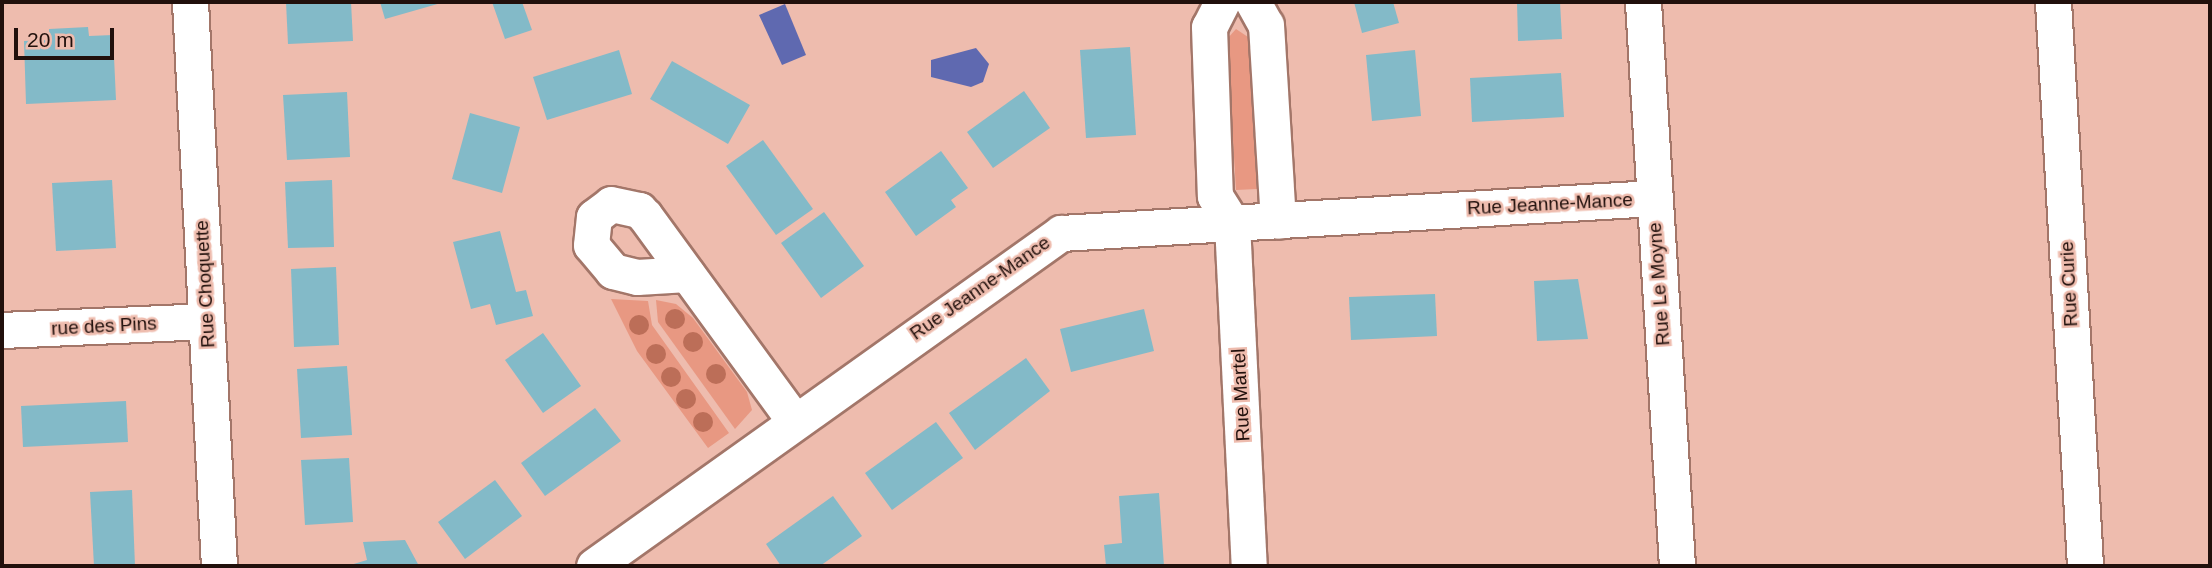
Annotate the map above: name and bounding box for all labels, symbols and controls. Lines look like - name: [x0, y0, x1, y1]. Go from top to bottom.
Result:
- scale bar: [18, 14, 117, 58]
- text: 20 m: [27, 28, 74, 51]
- street label: Rue Jeanne-Mance: [1467, 188, 1633, 220]
- street label: Rue Choquette: [190, 220, 220, 348]
- street label: Rue Le Moyne: [1643, 222, 1675, 346]
- street label: Rue Jeanne-Mance: [906, 231, 1054, 345]
- street label: Rue Curie: [2055, 241, 2083, 327]
- street label: rue des Pins: [51, 312, 157, 340]
- street label: Rue Martel: [1227, 348, 1255, 442]

